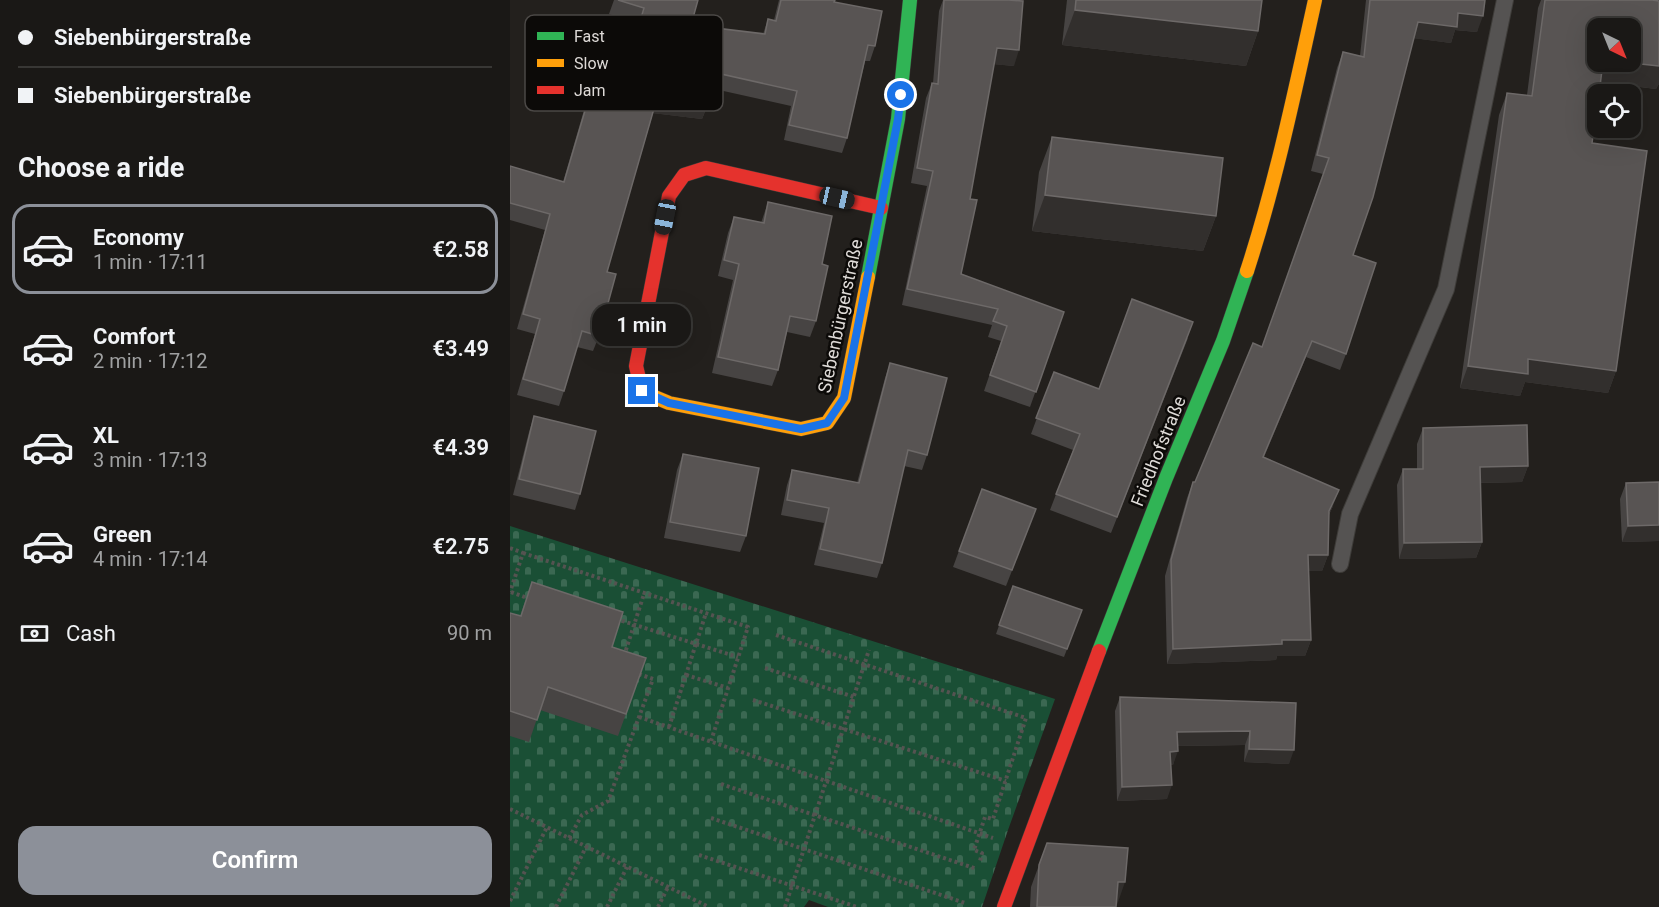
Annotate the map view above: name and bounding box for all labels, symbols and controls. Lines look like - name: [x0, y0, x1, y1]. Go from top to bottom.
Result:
- legend: [525, 15, 723, 111]
- north arrow: [1587, 18, 1641, 72]
- map controls: [1587, 18, 1641, 138]
- text: Siebenbürgerstraße: [54, 25, 251, 50]
- text: Fast: [574, 27, 605, 46]
- text: Slow: [574, 54, 609, 73]
- text: Jam: [574, 81, 606, 100]
- route start: [887, 81, 914, 108]
- text: Siebenbürgerstraße: [54, 83, 251, 108]
- button: locate: [1587, 84, 1641, 138]
- text: Choose a ride: [18, 152, 184, 184]
- car: [817, 185, 857, 211]
- car: [653, 198, 677, 236]
- icon: car: [21, 222, 75, 276]
- text: Economy: [93, 225, 184, 250]
- text: €2.58: [432, 237, 489, 262]
- street label: Siebenbürgerstraße: [813, 237, 867, 395]
- text: 1 min · 17:11: [93, 250, 208, 274]
- callout: 1 min: [592, 304, 692, 346]
- text: 1 min: [616, 313, 667, 337]
- icon: car: [21, 321, 75, 375]
- text: Comfort: [93, 324, 175, 349]
- text: €3.49: [432, 336, 489, 361]
- text: 2 min · 17:12: [93, 349, 208, 373]
- route end: [628, 377, 655, 404]
- street label: Friedhofstraße: [1126, 393, 1190, 509]
- icon: car: [21, 420, 75, 474]
- text: XL: [93, 423, 119, 448]
- text: €4.39: [432, 435, 489, 460]
- text: 3 min · 17:13: [93, 448, 208, 472]
- icon: car: [21, 519, 75, 573]
- text: Green: [93, 522, 152, 547]
- text: €2.75: [432, 534, 489, 559]
- text: 4 min · 17:14: [93, 547, 208, 571]
- icon: cash: [18, 617, 51, 650]
- text: Cash: [66, 621, 116, 646]
- text: 90 m: [447, 621, 492, 645]
- button: Confirm: [18, 826, 492, 895]

